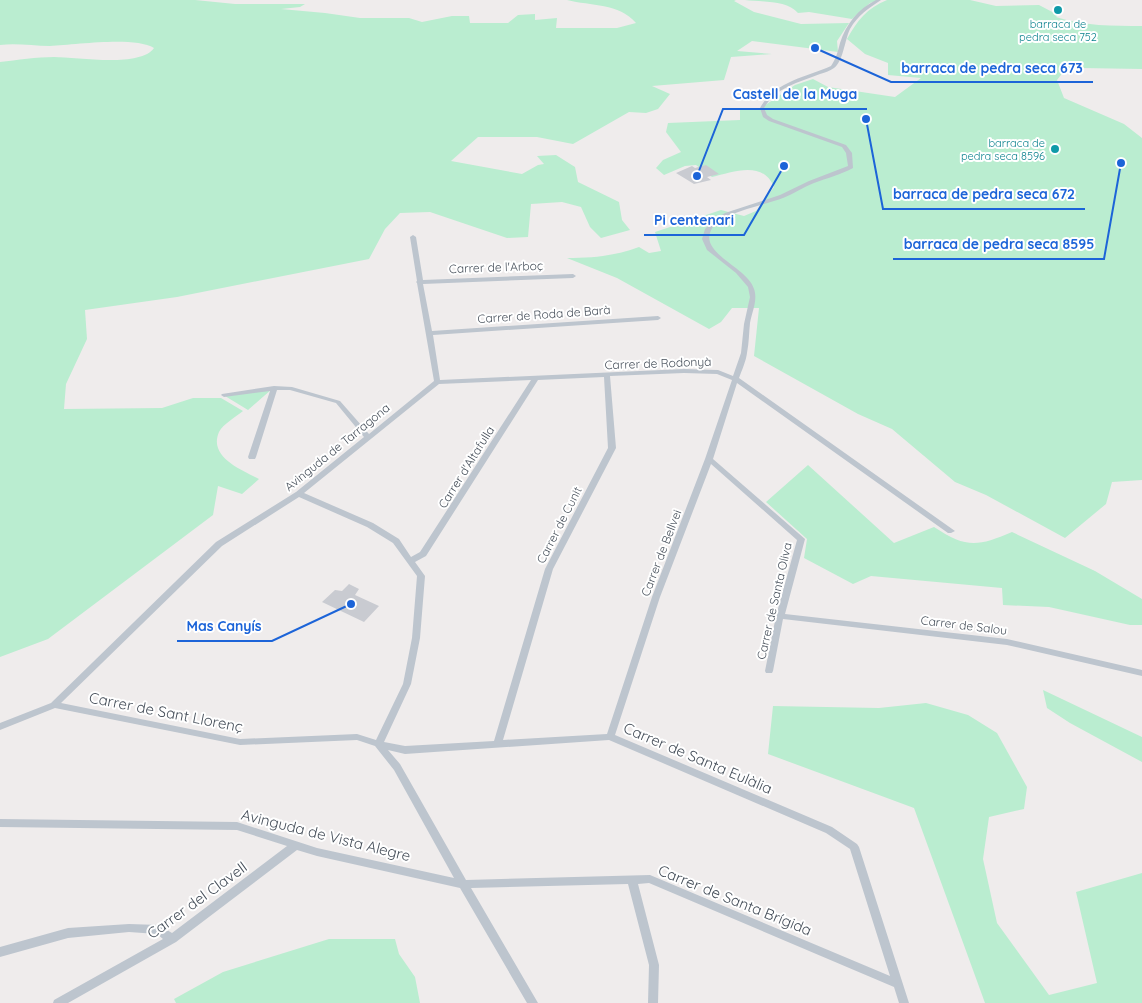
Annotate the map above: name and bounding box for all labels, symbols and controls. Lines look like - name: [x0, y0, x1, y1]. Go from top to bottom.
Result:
- marker: barraca de pedra seca 752: [1052, 4, 1064, 16]
- place label: barraca de pedra seca 752: [1019, 17, 1097, 44]
- callout: barraca de pedra seca 673: [891, 53, 1093, 82]
- text: barraca de pedra seca 673: [901, 59, 1083, 77]
- callout: Castell de la Muga: [723, 80, 867, 109]
- text: Castell de la Muga: [733, 85, 857, 103]
- place label: barraca de pedra seca 8596: [961, 136, 1045, 163]
- marker: barraca de pedra seca 8596: [1049, 143, 1061, 155]
- callout: barraca de pedra seca 672: [883, 180, 1085, 209]
- text: barraca de pedra seca 672: [893, 185, 1075, 203]
- callout: Pi centenari: [644, 206, 744, 235]
- text: Pi centenari: [654, 211, 734, 229]
- callout: barraca de pedra seca 8595: [893, 230, 1104, 259]
- text: barraca de pedra seca 8595: [904, 235, 1094, 253]
- street label: Carrer de l'Arboç: [449, 258, 543, 276]
- street label: Carrer de Roda de Barà: [477, 302, 611, 326]
- street label: Carrer de Rodonyà: [604, 354, 712, 372]
- street label: Avinguda de Tarragona: [281, 400, 393, 494]
- street label: Carrer d'Altafulla: [435, 423, 497, 511]
- street label: Carrer de Cunit: [533, 484, 585, 566]
- street label: Carrer de Bellvei: [638, 508, 684, 598]
- street label: Carrer de Santa Oliva: [753, 541, 795, 661]
- callout: Mas Canyís: [177, 612, 272, 641]
- street label: Carrer de Salou: [920, 612, 1008, 638]
- text: Mas Canyís: [186, 617, 262, 635]
- street label: Carrer de Sant Llorenç: [88, 688, 245, 736]
- street label: Carrer de Santa Eulàlia: [621, 718, 775, 798]
- street label: Avinguda de Vista Alegre: [239, 805, 413, 865]
- street label: Carrer del Clavell: [143, 857, 251, 943]
- street label: Carrer de Santa Brígida: [655, 860, 815, 940]

